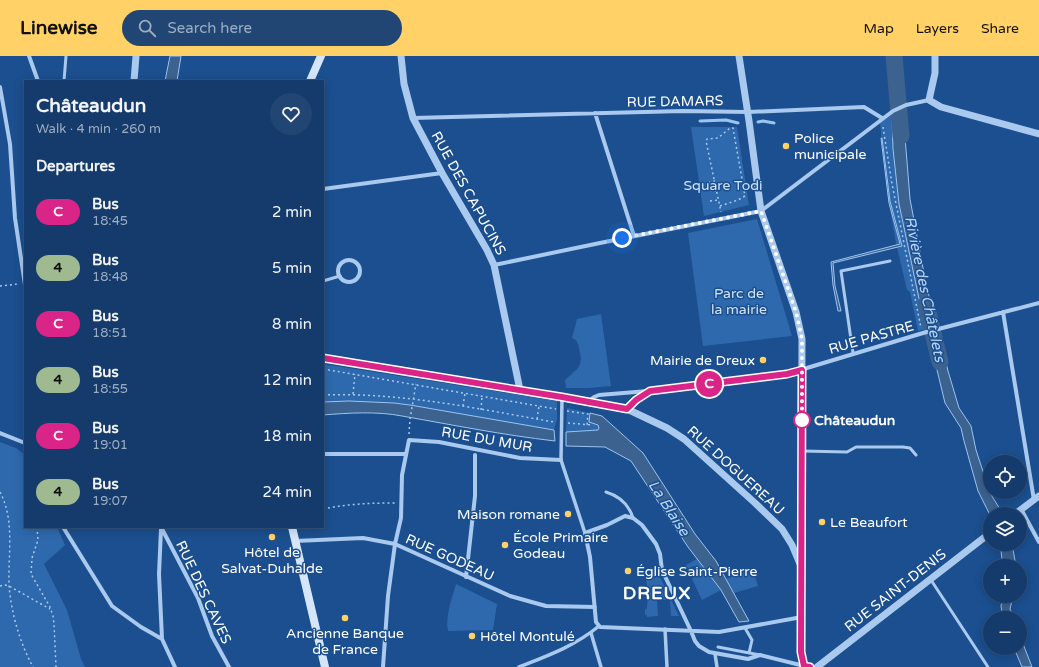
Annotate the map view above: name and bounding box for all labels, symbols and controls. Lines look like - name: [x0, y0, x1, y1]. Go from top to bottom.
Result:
- search box: [122, 10, 402, 46]
- text: Linewise: [20, 17, 98, 39]
- icon: search: [136, 17, 158, 39]
- text: Search here: [168, 19, 252, 37]
- text: Map: [864, 20, 894, 37]
- text: Layers: [916, 20, 959, 37]
- text: Share: [981, 20, 1019, 37]
- street label: RUE DAMARS: [627, 92, 724, 111]
- button: heart: [270, 93, 312, 135]
- text: Châteaudun: [36, 95, 146, 117]
- text: Walk · 4 min · 260 m: [36, 121, 161, 137]
- street label: RUE DES CAPUCINS: [428, 128, 510, 258]
- place label: Police municipale: [794, 130, 866, 163]
- marker: Police municipale: [781, 141, 791, 151]
- text: Departures: [36, 157, 115, 175]
- park label: Square Todi: [683, 177, 763, 194]
- text: Bus: [92, 195, 119, 213]
- text: C: [53, 203, 63, 220]
- text: 2 min: [272, 203, 312, 221]
- text: 18:45: [92, 213, 128, 229]
- water label: Rivière des Châtelets: [901, 214, 950, 365]
- your location: [612, 228, 632, 248]
- text: Bus: [92, 251, 119, 269]
- text: 4: [54, 259, 62, 276]
- text: 5 min: [272, 259, 312, 277]
- text: 18:48: [92, 269, 128, 285]
- park label: Parc de la mairie: [711, 285, 767, 318]
- text: Bus: [92, 307, 119, 325]
- text: C: [53, 315, 63, 332]
- text: 8 min: [272, 315, 312, 333]
- street label: RUE PASTRE: [827, 317, 916, 358]
- text: 18:51: [92, 325, 128, 341]
- place label: Mairie de Dreux: [650, 352, 755, 369]
- marker: Mairie de Dreux: [758, 355, 768, 365]
- text: Bus: [92, 363, 119, 381]
- text: 4: [54, 371, 62, 388]
- text: 12 min: [263, 371, 312, 389]
- line badge: C: [696, 371, 722, 397]
- text: C: [704, 375, 714, 392]
- text: 18:55: [92, 381, 128, 397]
- marker: Châteaudun: [793, 411, 811, 429]
- place label: Châteaudun: [814, 412, 895, 429]
- text: Bus: [92, 419, 119, 437]
- street label: RUE DOGUEREAU: [684, 422, 788, 518]
- street label: RUE DU MUR: [440, 423, 534, 456]
- text: C: [53, 427, 63, 444]
- text: 18 min: [263, 427, 312, 445]
- text: 19:01: [92, 437, 128, 453]
- map controls: [983, 455, 1027, 655]
- button: locate: [983, 455, 1027, 499]
- text: Bus: [92, 475, 119, 493]
- water label: La Blaise: [644, 477, 694, 541]
- text: 4: [54, 483, 62, 500]
- text: 24 min: [263, 483, 312, 501]
- text: 19:07: [92, 493, 128, 509]
- place label: Maison romane: [457, 506, 560, 523]
- button: layers: [983, 507, 1027, 551]
- marker: Maison romane: [563, 509, 573, 519]
- place label: Le Beaufort: [830, 514, 908, 531]
- marker: Le Beaufort: [817, 517, 827, 527]
- place label: École Primaire Godeau: [513, 529, 608, 562]
- street label: RUE GODEAU: [403, 530, 497, 585]
- marker: Hôtel de Salvat-Duhalde: [267, 532, 277, 542]
- street label: RUE DES CAVES: [172, 538, 235, 647]
- marker: École Primaire Godeau: [500, 540, 510, 550]
- place label: Hôtel de Salvat-Duhalde: [221, 544, 323, 577]
- street label: RUE SAINT-DENIS: [841, 545, 950, 635]
- button: +: [983, 559, 1027, 603]
- place label: Église Saint-Pierre: [636, 563, 757, 580]
- marker: Église Saint-Pierre: [623, 566, 633, 576]
- district label: DREUX: [623, 582, 691, 604]
- button: −: [983, 611, 1027, 655]
- marker: Ancienne Banque de France: [340, 613, 350, 623]
- place label: Ancienne Banque de France: [286, 625, 404, 658]
- place label: Hôtel Montulé: [480, 628, 575, 645]
- marker: Hôtel Montulé: [467, 631, 477, 641]

